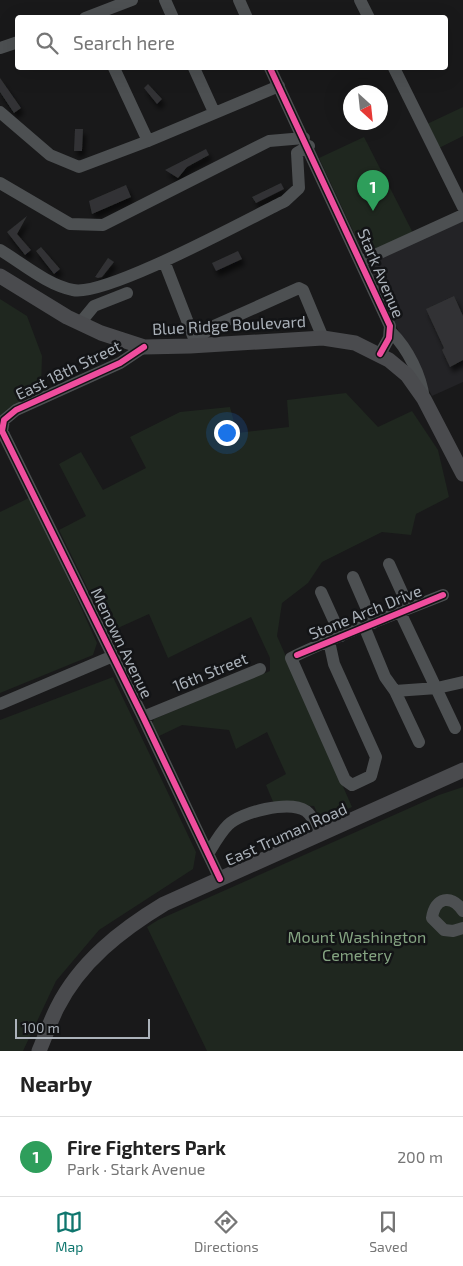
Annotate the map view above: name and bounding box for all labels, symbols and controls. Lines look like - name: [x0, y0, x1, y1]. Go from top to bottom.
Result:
- search box: [15, 15, 448, 70]
- icon: search: [33, 29, 61, 57]
- text: Search here: [73, 31, 175, 54]
- north arrow: [343, 85, 388, 130]
- pin: 1: [357, 170, 389, 211]
- street label: Stark Avenue: [354, 225, 409, 320]
- street label: Blue Ridge Boulevard: [152, 311, 306, 338]
- street label: East 18th Street: [12, 336, 124, 403]
- your location: [214, 420, 240, 446]
- street label: Stone Arch Drive: [306, 580, 424, 643]
- street label: Menown Avenue: [88, 585, 157, 701]
- street label: 16th Street: [170, 648, 250, 695]
- street label: East Truman Road: [222, 798, 350, 869]
- park label: Mount Washington Cemetery: [288, 927, 426, 964]
- scale bar: [15, 1016, 150, 1039]
- text: 100 m: [22, 1019, 60, 1036]
- text: Nearby: [20, 1071, 92, 1096]
- text: Fire Fighters Park: [67, 1136, 226, 1159]
- text: 1: [33, 1147, 39, 1166]
- text: 200 m: [397, 1147, 443, 1166]
- text: Park · Stark Avenue: [67, 1159, 205, 1178]
- tab: Map: [55, 1208, 83, 1255]
- tab: Directions: [194, 1208, 259, 1255]
- tab: Saved: [369, 1208, 408, 1255]

